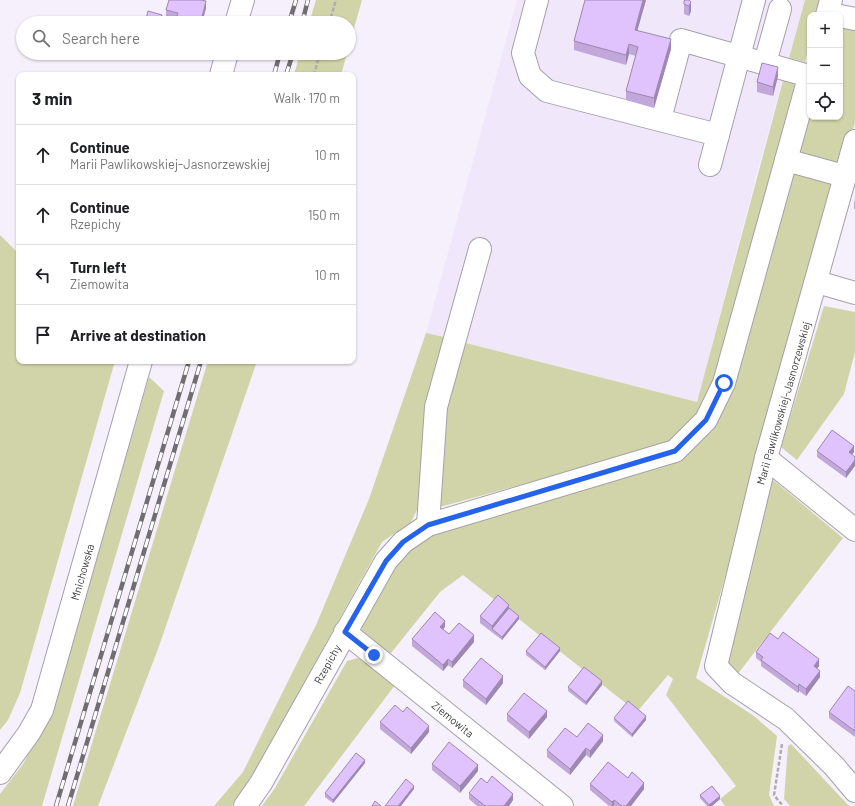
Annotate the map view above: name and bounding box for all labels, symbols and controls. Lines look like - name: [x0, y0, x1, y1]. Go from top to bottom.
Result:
- map controls: [807, 12, 843, 120]
- button: +: [807, 12, 843, 48]
- search box: [16, 16, 356, 60]
- icon: search: [30, 27, 52, 49]
- text: Search here: [62, 29, 140, 47]
- button: −: [807, 48, 843, 84]
- button: locate: [807, 84, 843, 120]
- text: 3 min: [32, 88, 72, 108]
- text: Walk · 170 m: [274, 90, 340, 106]
- text: Continue: [70, 138, 130, 156]
- icon: ahead: [32, 144, 54, 166]
- text: 10 m: [315, 147, 340, 163]
- text: Marii Pawlikowskiej-Jasnorzewskiej: [70, 156, 270, 172]
- text: Continue: [70, 198, 130, 216]
- icon: ahead: [32, 204, 54, 226]
- text: 150 m: [308, 207, 340, 223]
- text: Rzepichy: [70, 216, 121, 232]
- text: Turn left: [70, 258, 126, 276]
- icon: left: [32, 264, 54, 286]
- text: 10 m: [315, 267, 340, 283]
- text: Ziemowita: [70, 276, 129, 292]
- street label: Marii Pawlikowskiej-Jasnorzewskiej: [753, 320, 813, 486]
- icon: arrive: [32, 324, 54, 346]
- text: Arrive at destination: [70, 326, 206, 344]
- route start: [715, 374, 733, 392]
- street label: Mnichowska: [68, 542, 96, 602]
- street label: Rzepichy: [311, 642, 343, 686]
- route end: [365, 646, 383, 664]
- street label: Ziemowita: [430, 698, 476, 740]

